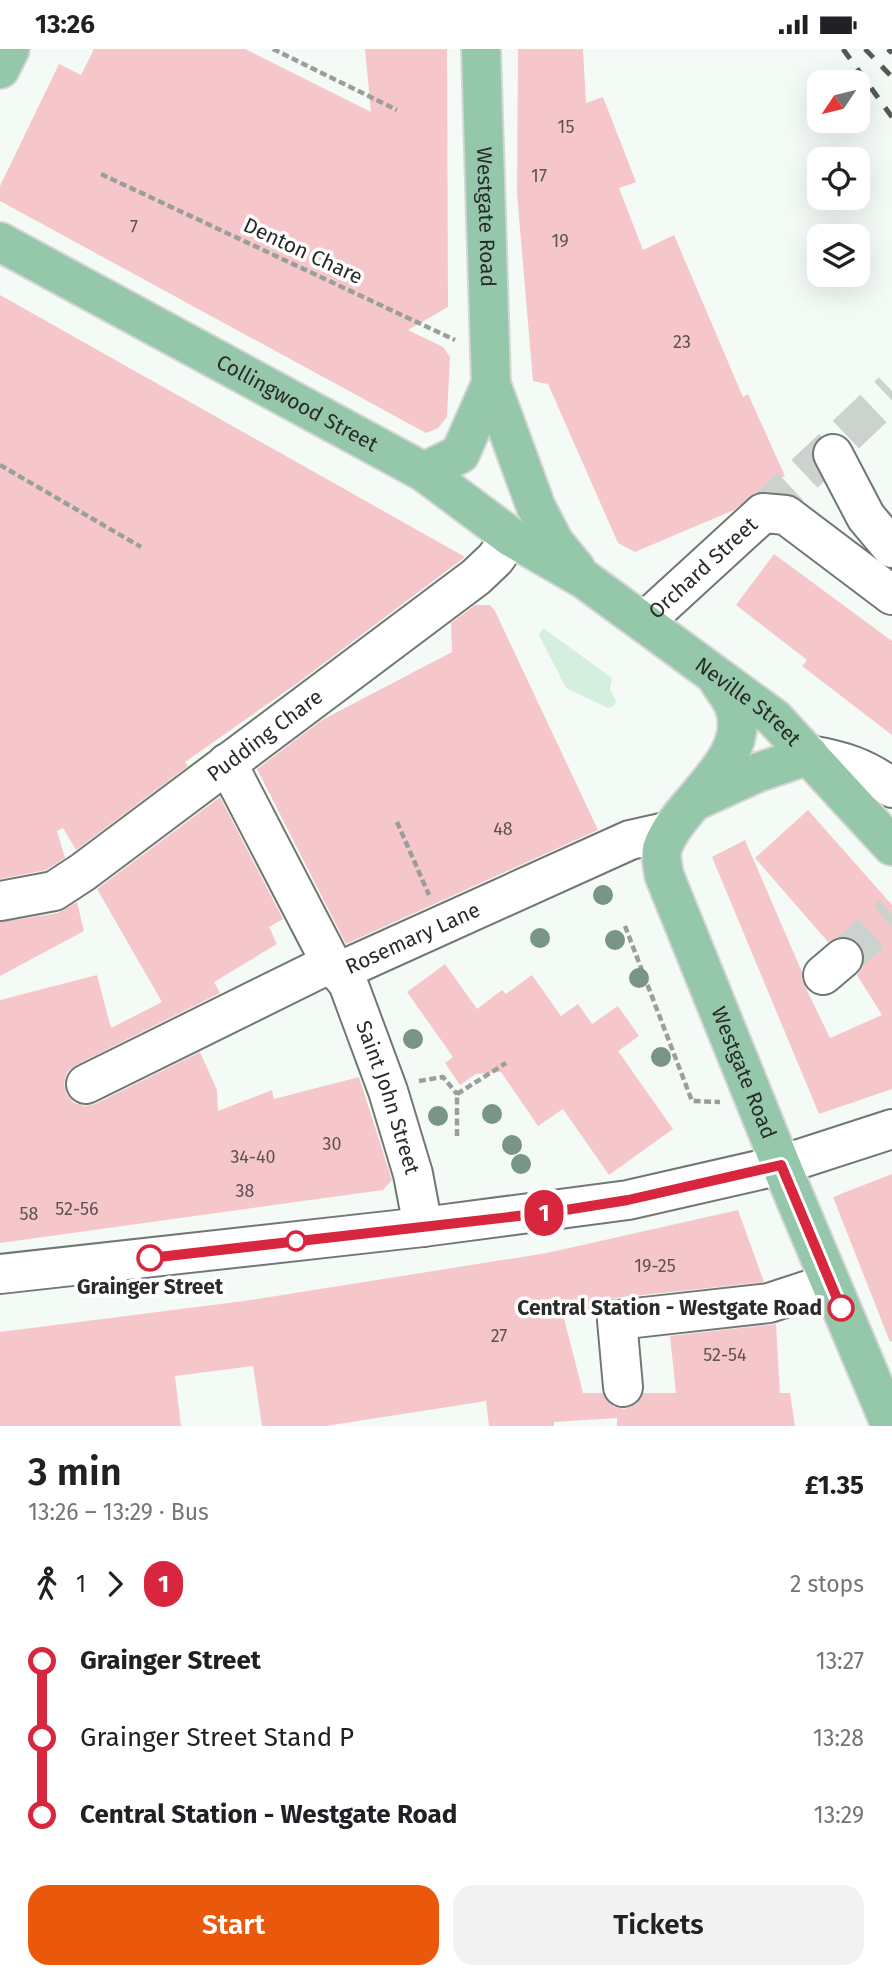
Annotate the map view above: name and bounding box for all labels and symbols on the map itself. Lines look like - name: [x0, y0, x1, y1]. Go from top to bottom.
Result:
- north arrow: [807, 70, 870, 133]
- house number: 15: [558, 116, 574, 138]
- street label: Westgate Road: [471, 146, 501, 287]
- house number: 17: [531, 165, 547, 187]
- street label: Denton Chare: [239, 212, 367, 290]
- house number: 7: [130, 216, 138, 238]
- house number: 19: [551, 230, 569, 252]
- house number: 23: [673, 331, 691, 353]
- street label: Collingwood Street: [212, 349, 383, 458]
- street label: Orchard Street: [643, 511, 763, 624]
- street label: Neville Street: [690, 652, 807, 752]
- street label: Pudding Chare: [202, 684, 328, 787]
- house number: 48: [493, 818, 513, 840]
- street label: Rosemary Lane: [341, 897, 484, 980]
- street label: Westgate Road: [705, 1003, 782, 1143]
- street label: Saint John Street: [350, 1017, 425, 1178]
- house number: 30: [322, 1133, 342, 1155]
- house number: 34-40: [230, 1146, 276, 1168]
- house number: 38: [236, 1180, 255, 1202]
- line badge: 1: [521, 1190, 567, 1236]
- house number: 52-56: [55, 1198, 99, 1220]
- house number: 58: [20, 1203, 39, 1225]
- unlabelled marker: [286, 1231, 306, 1251]
- marker: Grainger Street: [137, 1245, 163, 1271]
- house number: 19-25: [634, 1255, 676, 1277]
- place label: Grainger Street: [77, 1274, 224, 1300]
- place label: Central Station - Westgate Road: [517, 1295, 822, 1321]
- marker: Central Station - Westgate Road: [828, 1295, 854, 1321]
- house number: 27: [491, 1325, 507, 1347]
- house number: 52-54: [703, 1344, 747, 1366]

